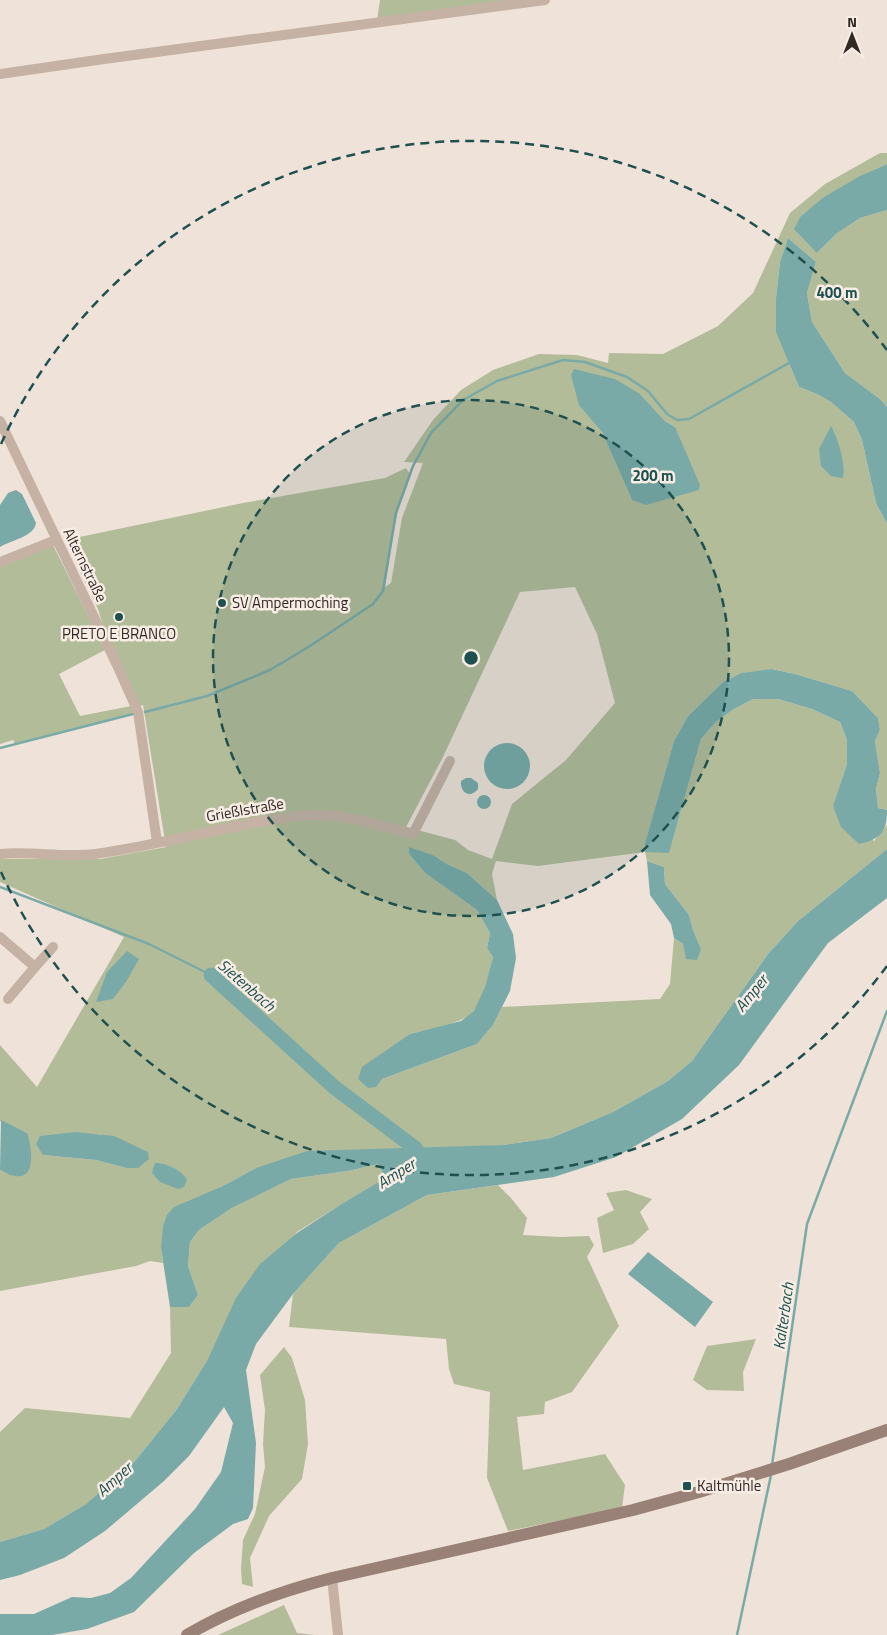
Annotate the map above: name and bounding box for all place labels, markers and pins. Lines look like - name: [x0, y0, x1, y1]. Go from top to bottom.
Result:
- place label: SV Ampermoching: [232, 591, 349, 614]
- marker: SV Ampermoching: [216, 597, 228, 609]
- marker: PRETO E BRANCO: [113, 611, 125, 623]
- place label: PRETO E BRANCO: [62, 622, 176, 645]
- centre of rings: [462, 649, 480, 667]
- place label: Kaltmühle: [697, 1474, 761, 1497]
- marker: Kaltmühle: [681, 1480, 693, 1492]

